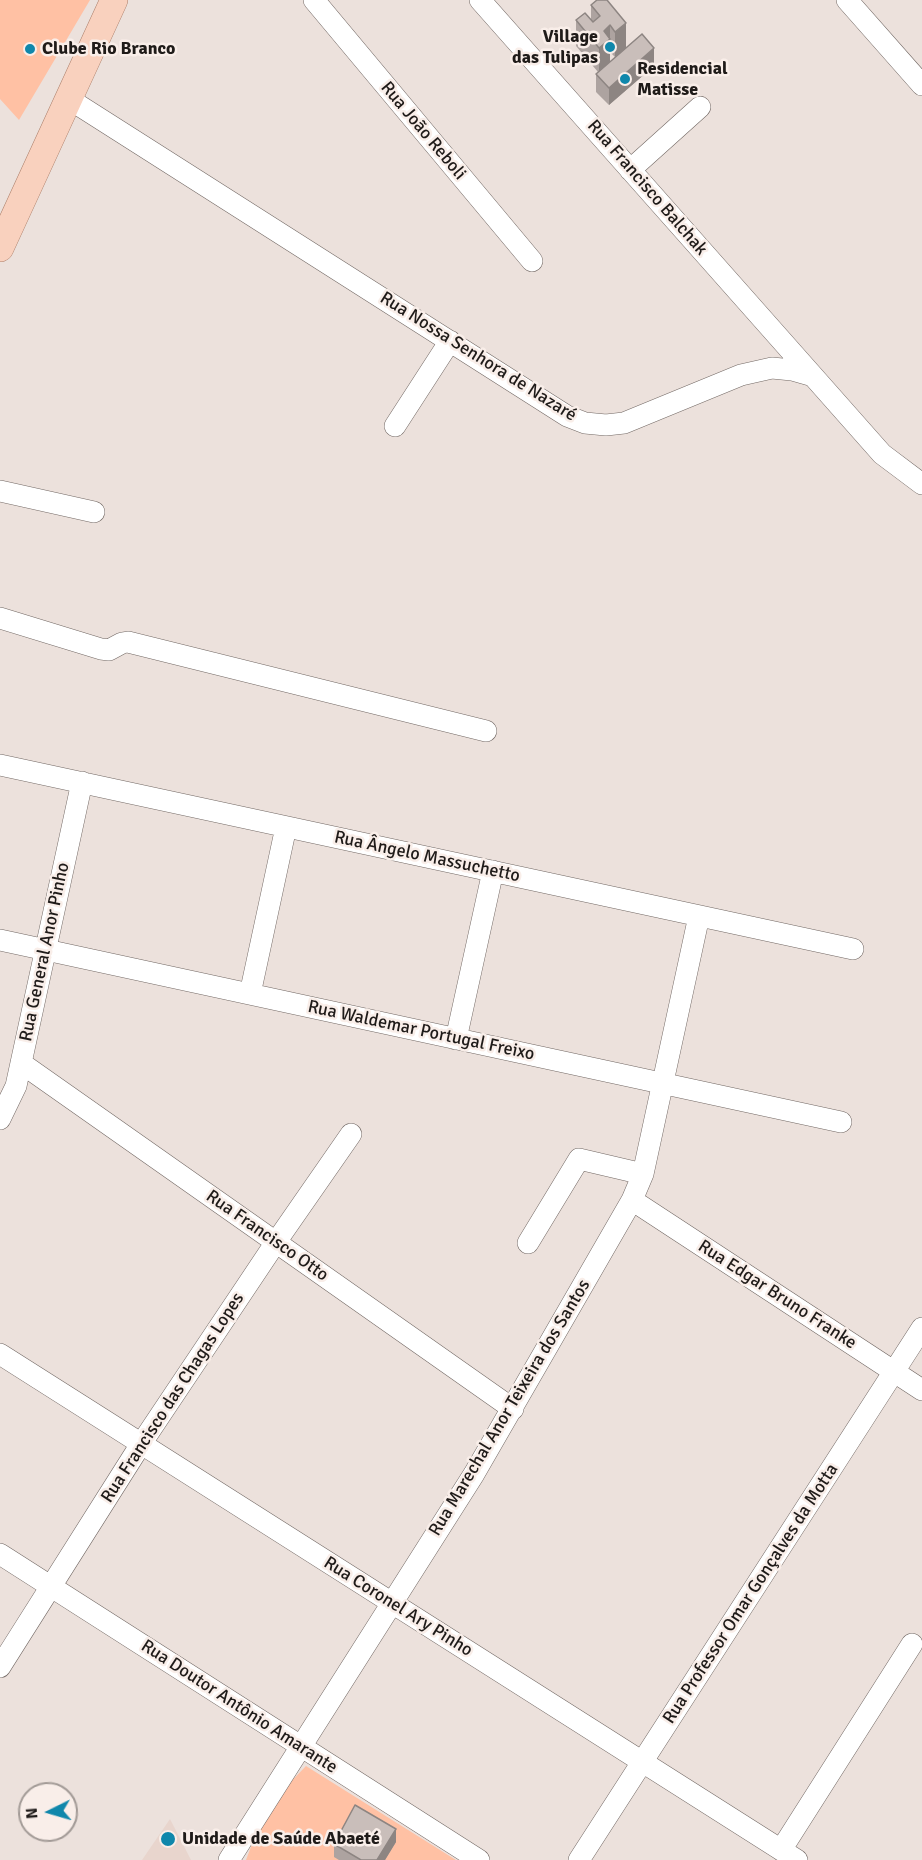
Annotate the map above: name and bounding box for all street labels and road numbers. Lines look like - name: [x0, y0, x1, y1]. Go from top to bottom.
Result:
- street label: Rua João Reboli: [376, 77, 470, 185]
- street label: Rua Francisco Balchak: [582, 116, 712, 260]
- street label: Rua Nossa Senhora de Nazaré: [376, 288, 580, 426]
- street label: Rua Ângelo Massuchetto: [332, 827, 522, 887]
- street label: Rua General Anor Pinho: [15, 861, 75, 1043]
- street label: Rua Waldemar Portugal Freixo: [306, 996, 536, 1066]
- street label: Rua Francisco Otto: [202, 1186, 332, 1286]
- street label: Rua Edgar Bruno Franke: [694, 1236, 860, 1354]
- street label: Rua Marechal Anor Teixeira dos Santos: [425, 1276, 595, 1540]
- street label: Rua Francisco das Chagas Lopes: [97, 1289, 249, 1507]
- street label: Rua Professor Omar Gonçalves da Motta: [659, 1460, 843, 1728]
- street label: Rua Coronel Ary Pinho: [319, 1552, 477, 1662]
- street label: Rua Doutor Antônio Amarante: [137, 1635, 341, 1779]

